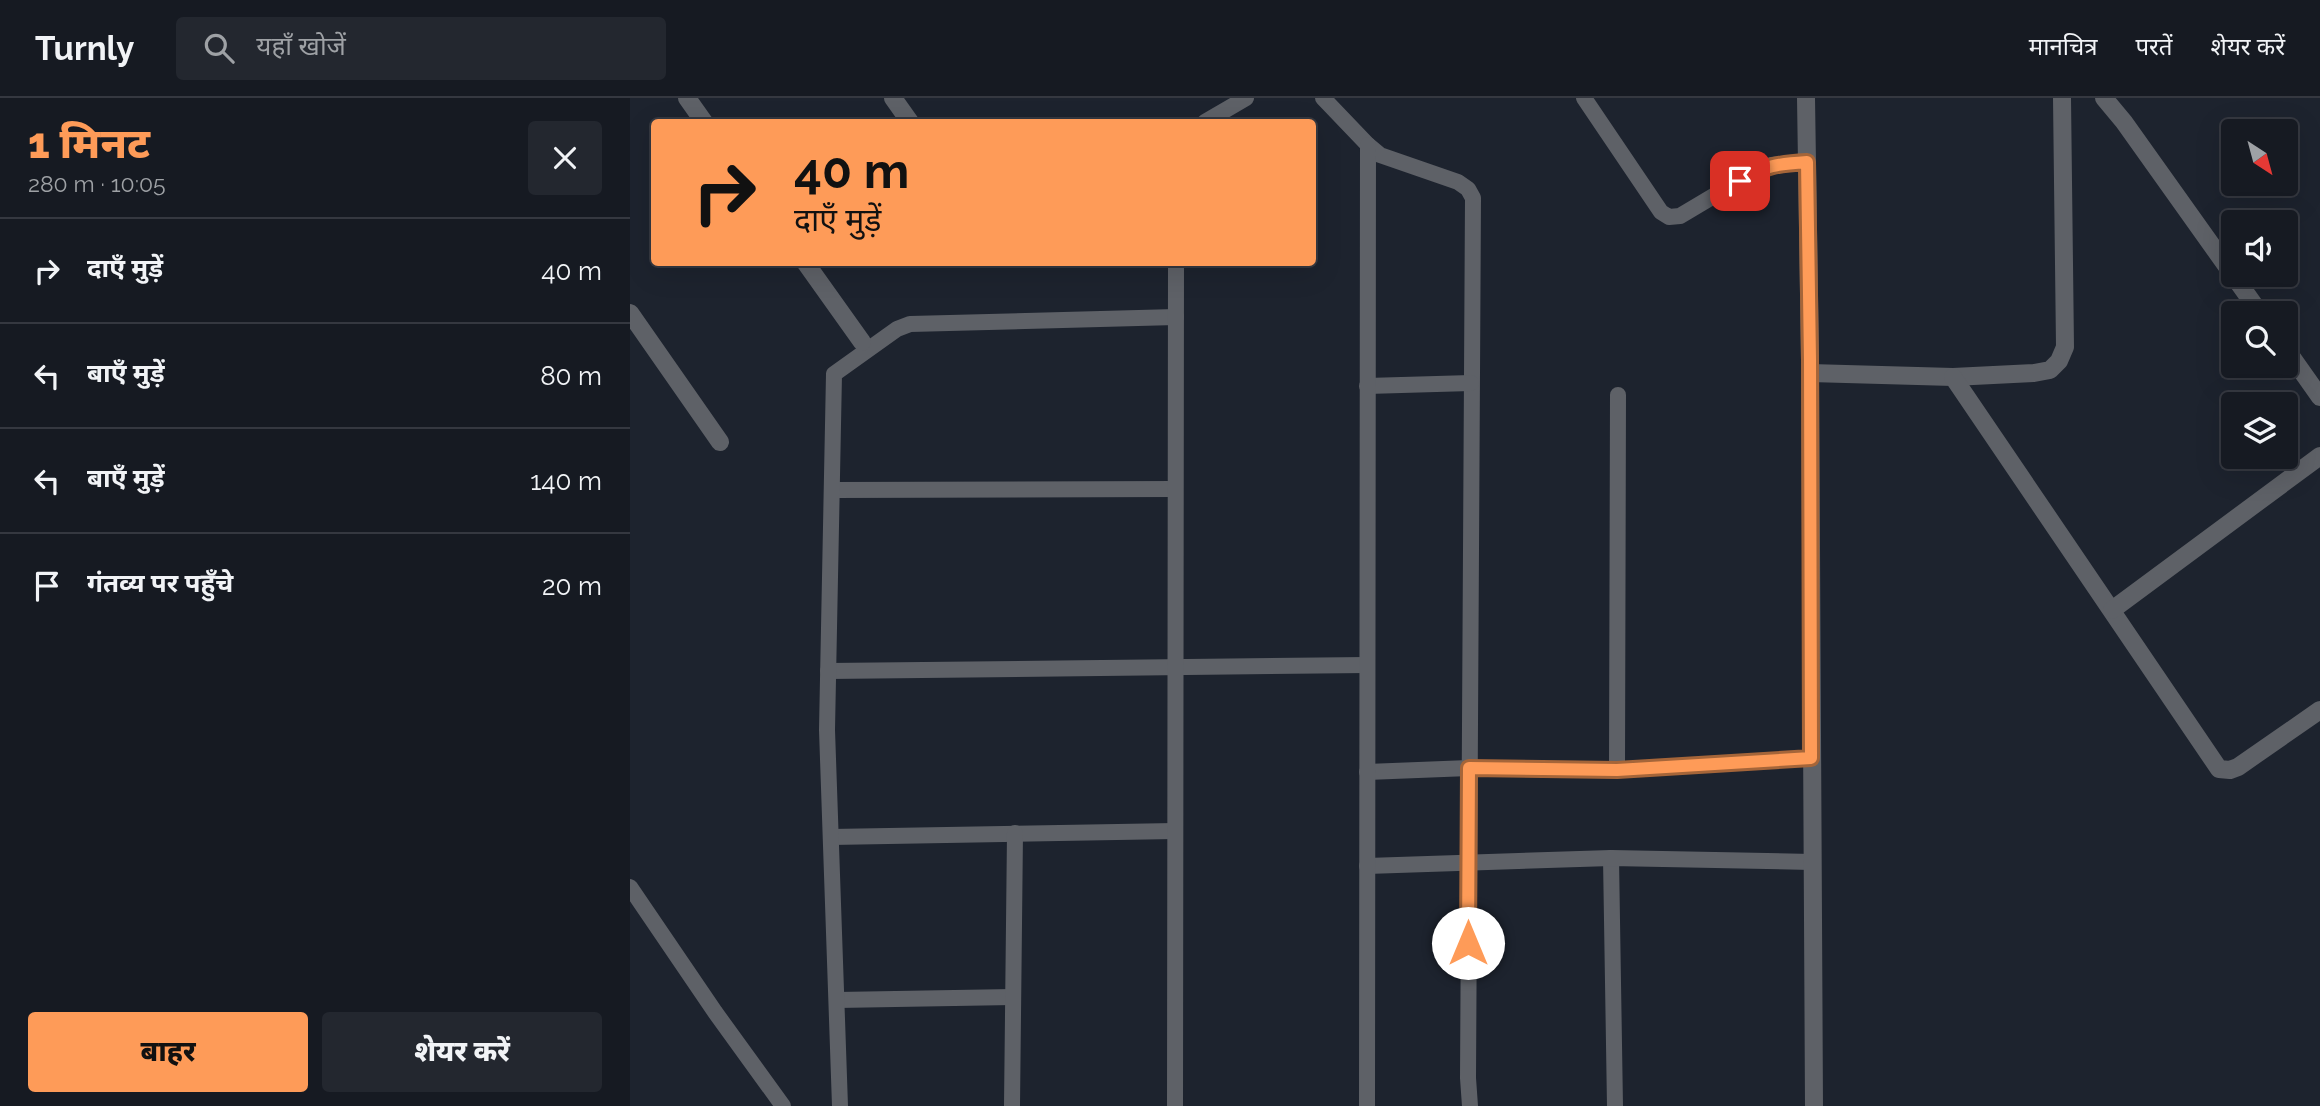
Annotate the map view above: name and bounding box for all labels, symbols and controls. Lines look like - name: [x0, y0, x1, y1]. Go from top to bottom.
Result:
- search box: [176, 17, 666, 80]
- text: Turnly: [35, 29, 134, 68]
- icon: search: [200, 29, 238, 67]
- text: यहाँ खोजें: [256, 31, 346, 61]
- text: मानचित्र: [2029, 32, 2097, 61]
- text: परतें: [2135, 32, 2173, 61]
- text: शेयर करें: [2211, 32, 2285, 61]
- text: 1 मिनट: [28, 119, 150, 168]
- north arrow: [2221, 119, 2298, 196]
- map controls: [2221, 119, 2298, 469]
- button: close: [528, 121, 602, 195]
- text: 40 m: [794, 142, 909, 199]
- icon: right: [679, 147, 770, 238]
- pin: [1710, 151, 1770, 211]
- icon: arrive: [1721, 162, 1759, 200]
- text: 280 m · 10:05: [28, 170, 166, 197]
- text: दाएँ मुड़ें: [794, 201, 881, 238]
- button: sound: [2221, 210, 2298, 287]
- icon: right: [28, 252, 66, 290]
- text: दाएँ मुड़ें: [87, 253, 163, 283]
- text: 40 m: [541, 256, 602, 286]
- button: search: [2221, 301, 2298, 378]
- icon: left: [28, 357, 66, 395]
- text: बाएँ मुड़ें: [87, 358, 165, 388]
- text: 80 m: [540, 361, 602, 391]
- button: layers: [2221, 392, 2298, 469]
- icon: left: [28, 462, 66, 500]
- text: बाएँ मुड़ें: [87, 463, 165, 493]
- text: 140 m: [530, 466, 602, 496]
- icon: arrive: [28, 567, 66, 605]
- text: गंतव्य पर पहुँचे: [87, 568, 233, 598]
- text: 20 m: [542, 571, 602, 601]
- position arrow: [1431, 906, 1505, 980]
- button: बाहर: [28, 1012, 308, 1092]
- button: शेयर करें: [322, 1012, 602, 1092]

